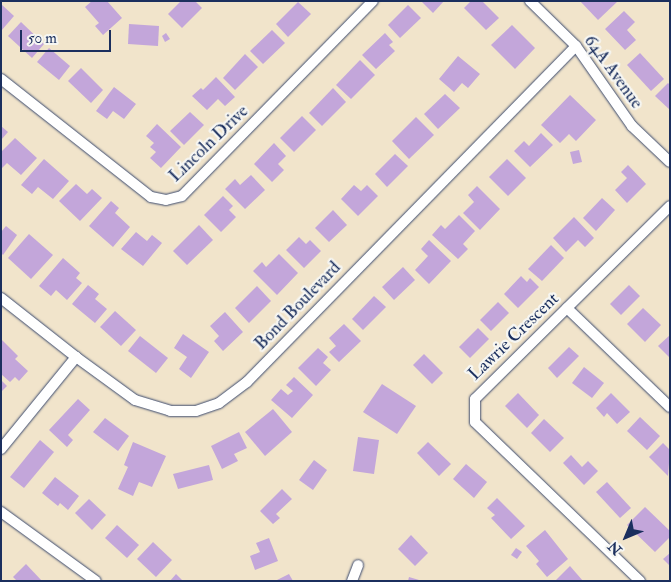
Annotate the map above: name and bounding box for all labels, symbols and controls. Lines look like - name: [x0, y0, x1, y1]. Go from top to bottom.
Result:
- scale bar: [22, 20, 114, 52]
- text: 50 m: [28, 29, 57, 48]
- street label: 64A Avenue: [579, 31, 647, 113]
- street label: Lincoln Drive: [165, 101, 253, 187]
- street label: Bond Boulevard: [250, 257, 346, 355]
- street label: Lawrie Crescent: [464, 289, 564, 385]
- north arrow: [601, 512, 651, 562]
- text: N: [605, 538, 625, 558]

